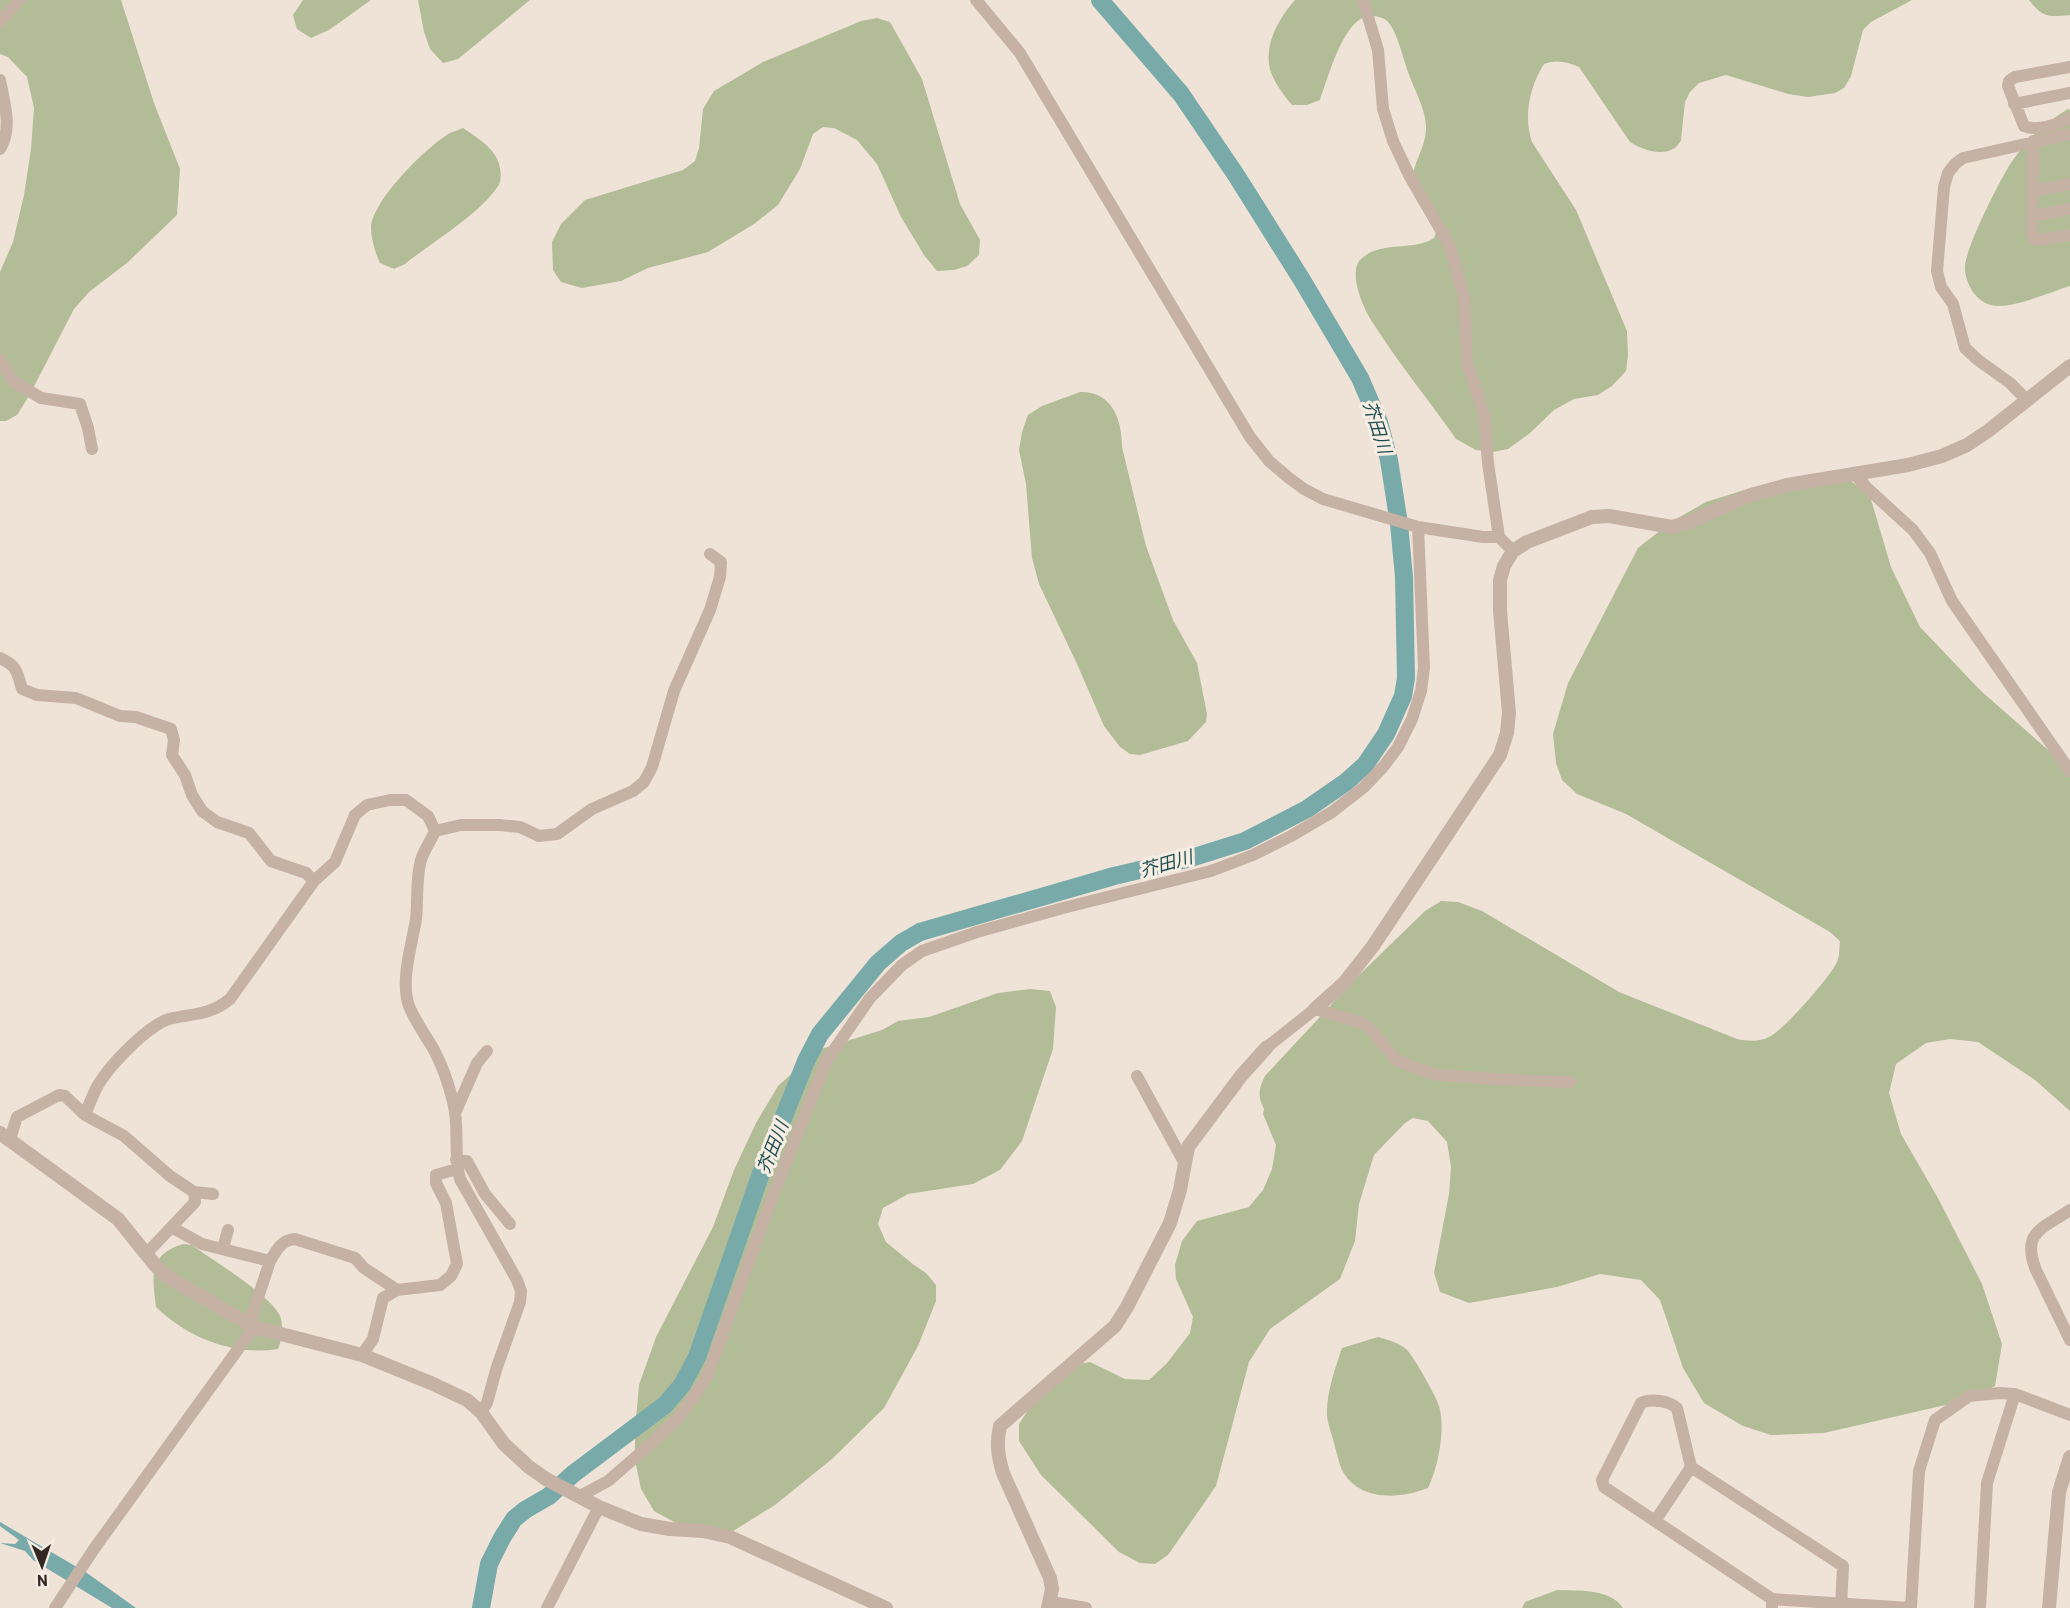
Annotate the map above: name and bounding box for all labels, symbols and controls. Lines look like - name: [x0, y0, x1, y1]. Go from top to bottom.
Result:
- water label: 芥田川: [1359, 398, 1397, 458]
- water label: 芥田川: [1137, 844, 1197, 881]
- water label: 芥田川: [752, 1116, 793, 1176]
- north arrow: [12, 1536, 72, 1596]
- text: N: [37, 1572, 48, 1591]

